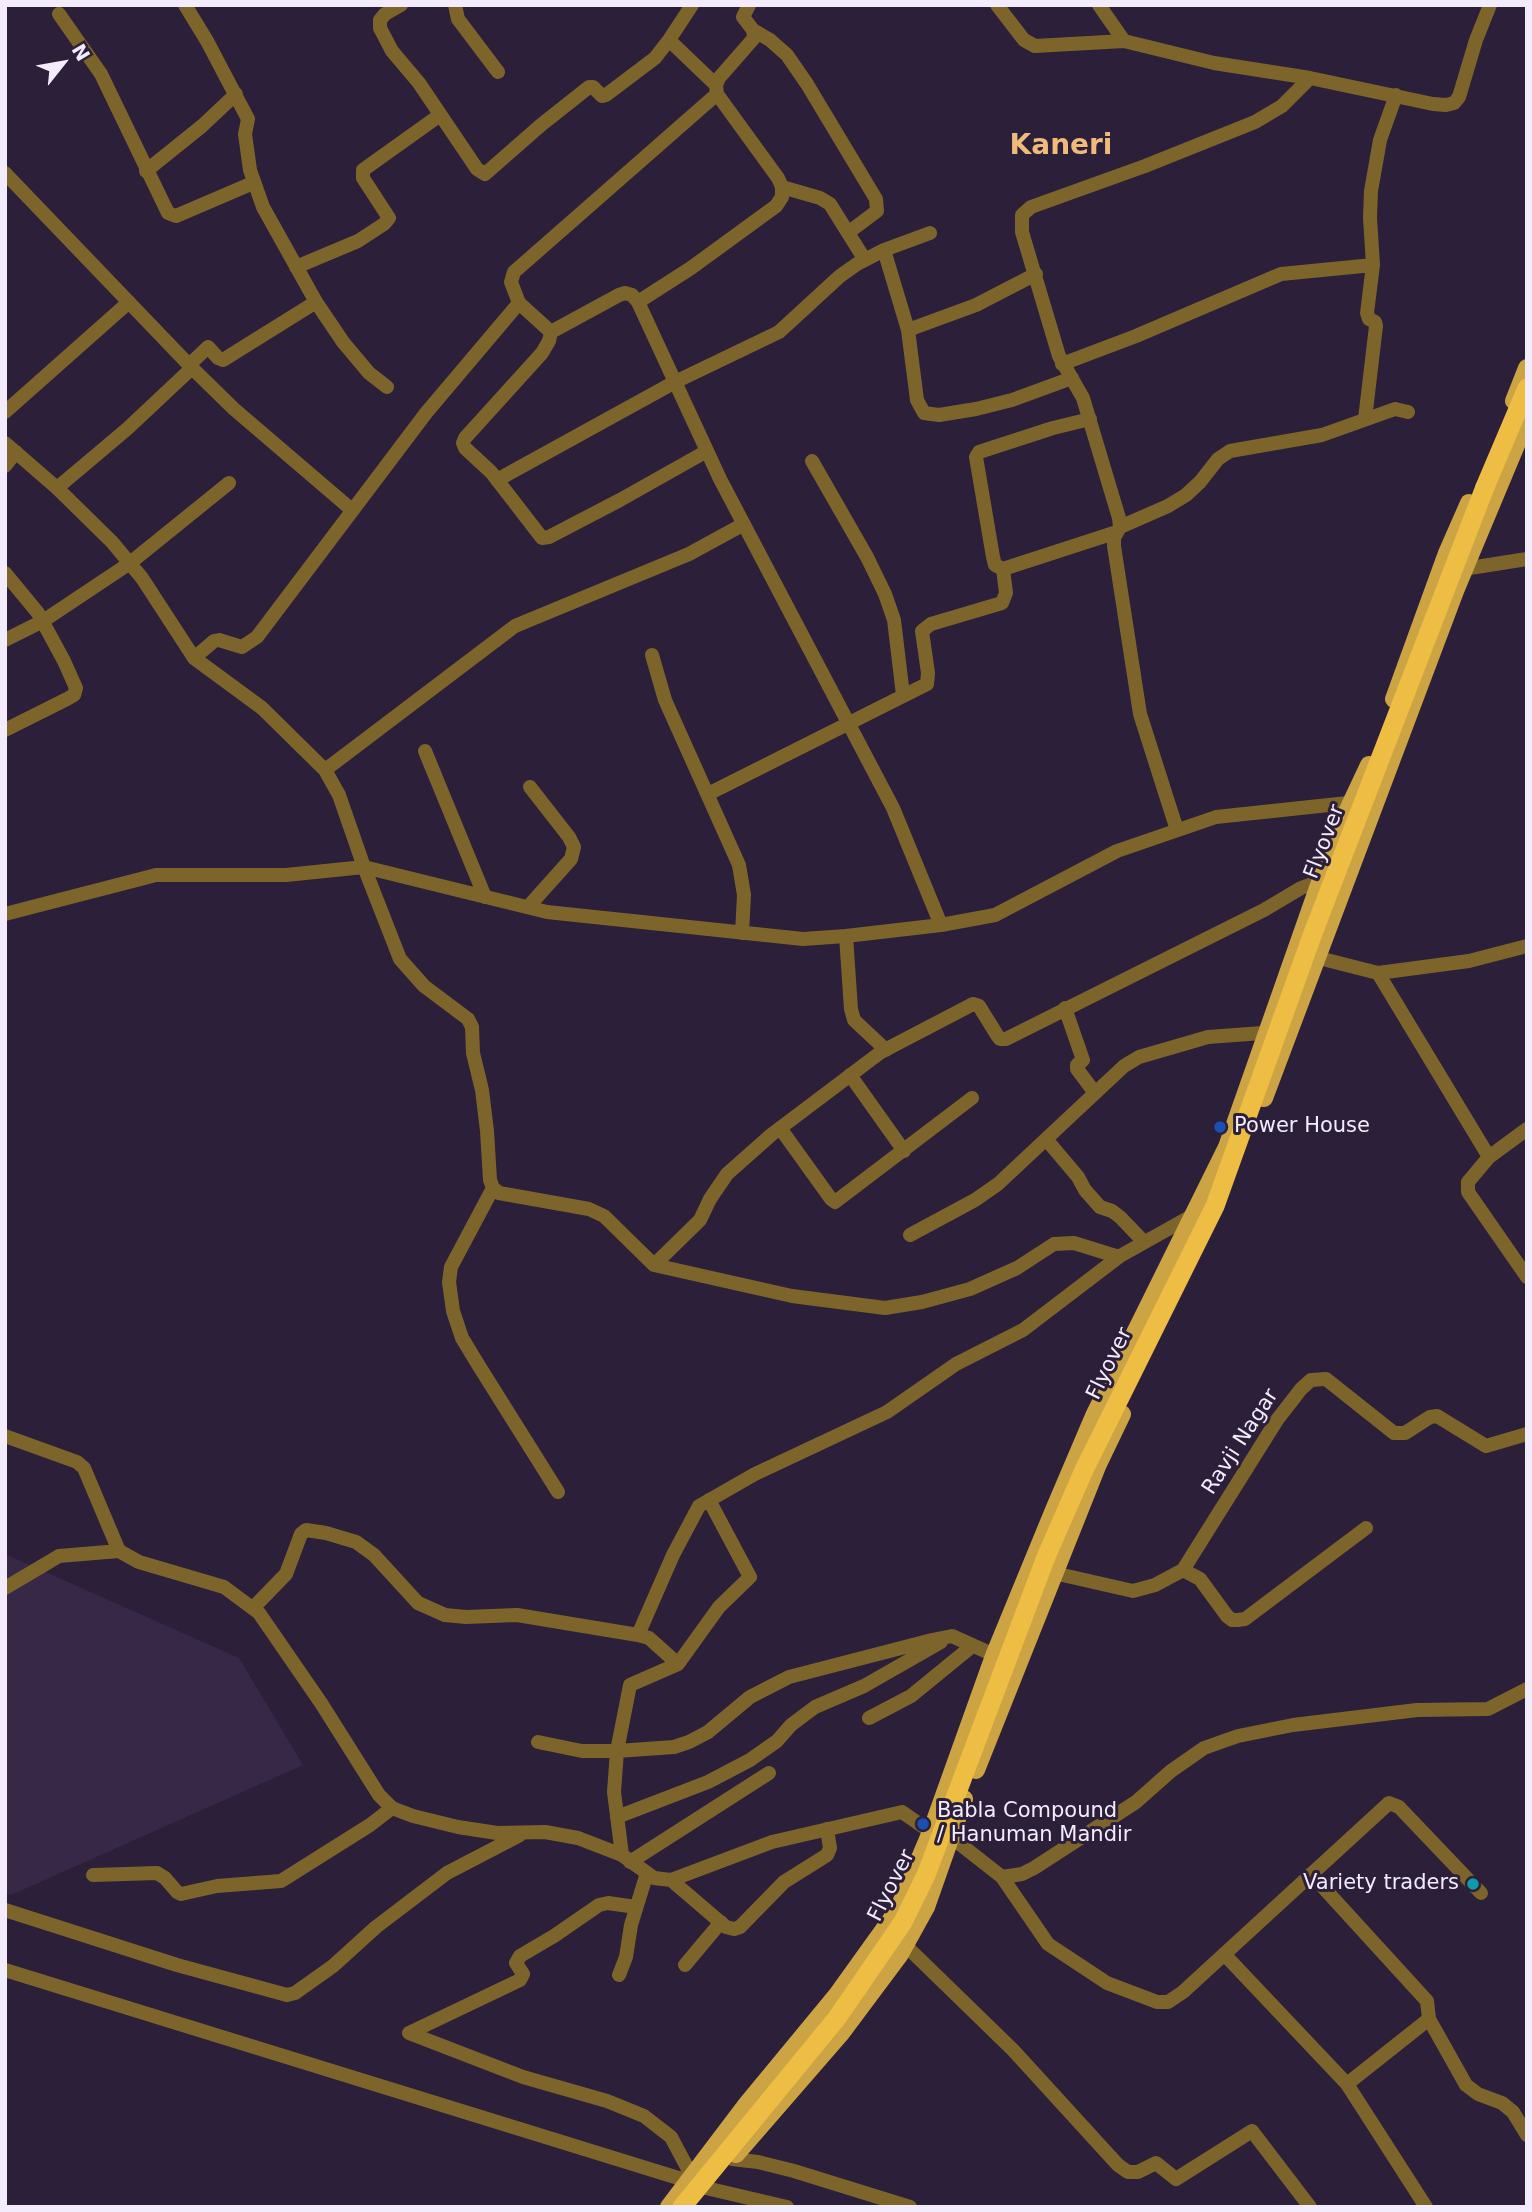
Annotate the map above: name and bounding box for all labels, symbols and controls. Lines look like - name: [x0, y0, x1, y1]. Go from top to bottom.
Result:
- north arrow: [28, 28, 98, 98]
- text: N: [67, 40, 95, 65]
- district label: Kaneri: [1010, 130, 1112, 164]
- street label: Flyover: [1299, 801, 1351, 883]
- place label: Power House: [1234, 1114, 1370, 1140]
- marker: Power House: [1212, 1119, 1228, 1135]
- street label: Flyover: [1082, 1324, 1138, 1404]
- street label: Ravji Nagar: [1197, 1384, 1285, 1500]
- place label: Babla Compound / Hanuman Mandir: [937, 1799, 1131, 1849]
- marker: Babla Compound / Hanuman Mandir: [915, 1816, 931, 1832]
- street label: Flyover: [863, 1846, 921, 1926]
- place label: Variety traders: [1303, 1871, 1459, 1897]
- marker: Variety traders: [1465, 1876, 1481, 1892]

